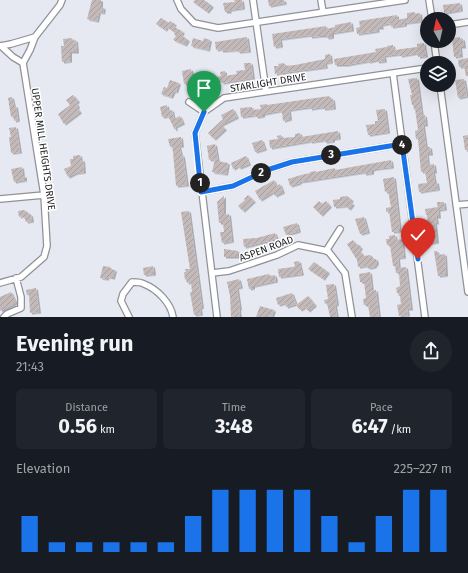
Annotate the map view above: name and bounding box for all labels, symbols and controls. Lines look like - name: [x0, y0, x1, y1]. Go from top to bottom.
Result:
- north arrow: [420, 12, 456, 48]
- map controls: [420, 12, 456, 92]
- button: layers: [420, 56, 456, 92]
- pin: [187, 71, 221, 112]
- street label: STARLIGHT DRIVE: [229, 71, 307, 95]
- icon: arrive: [193, 77, 215, 99]
- street label: UPPER MILL HEIGHTS DRIVE: [28, 87, 58, 211]
- pin: 4: [392, 135, 412, 155]
- text: 4: [399, 138, 405, 151]
- pin: 3: [321, 145, 341, 165]
- text: 3: [328, 148, 334, 161]
- pin: 2: [251, 163, 271, 183]
- text: 2: [258, 166, 264, 179]
- pin: 1: [190, 173, 210, 193]
- text: 1: [197, 176, 203, 189]
- pin: [401, 218, 435, 259]
- icon: check: [407, 224, 429, 246]
- street label: ASPEN ROAD: [238, 234, 295, 264]
- text: Evening run: [16, 330, 133, 357]
- button: share: [410, 330, 452, 372]
- text: 21:43: [16, 359, 44, 374]
- text: Distance: [65, 401, 108, 414]
- text: Time: [222, 401, 246, 414]
- text: Pace: [370, 401, 393, 414]
- text: 0.56: [58, 414, 97, 438]
- text: 3:48: [215, 414, 253, 438]
- text: 6:47: [351, 414, 388, 438]
- text: km: [97, 423, 115, 436]
- text: /km: [388, 423, 411, 436]
- text: Elevation: [16, 461, 70, 476]
- text: 225–227 m: [394, 461, 452, 476]

